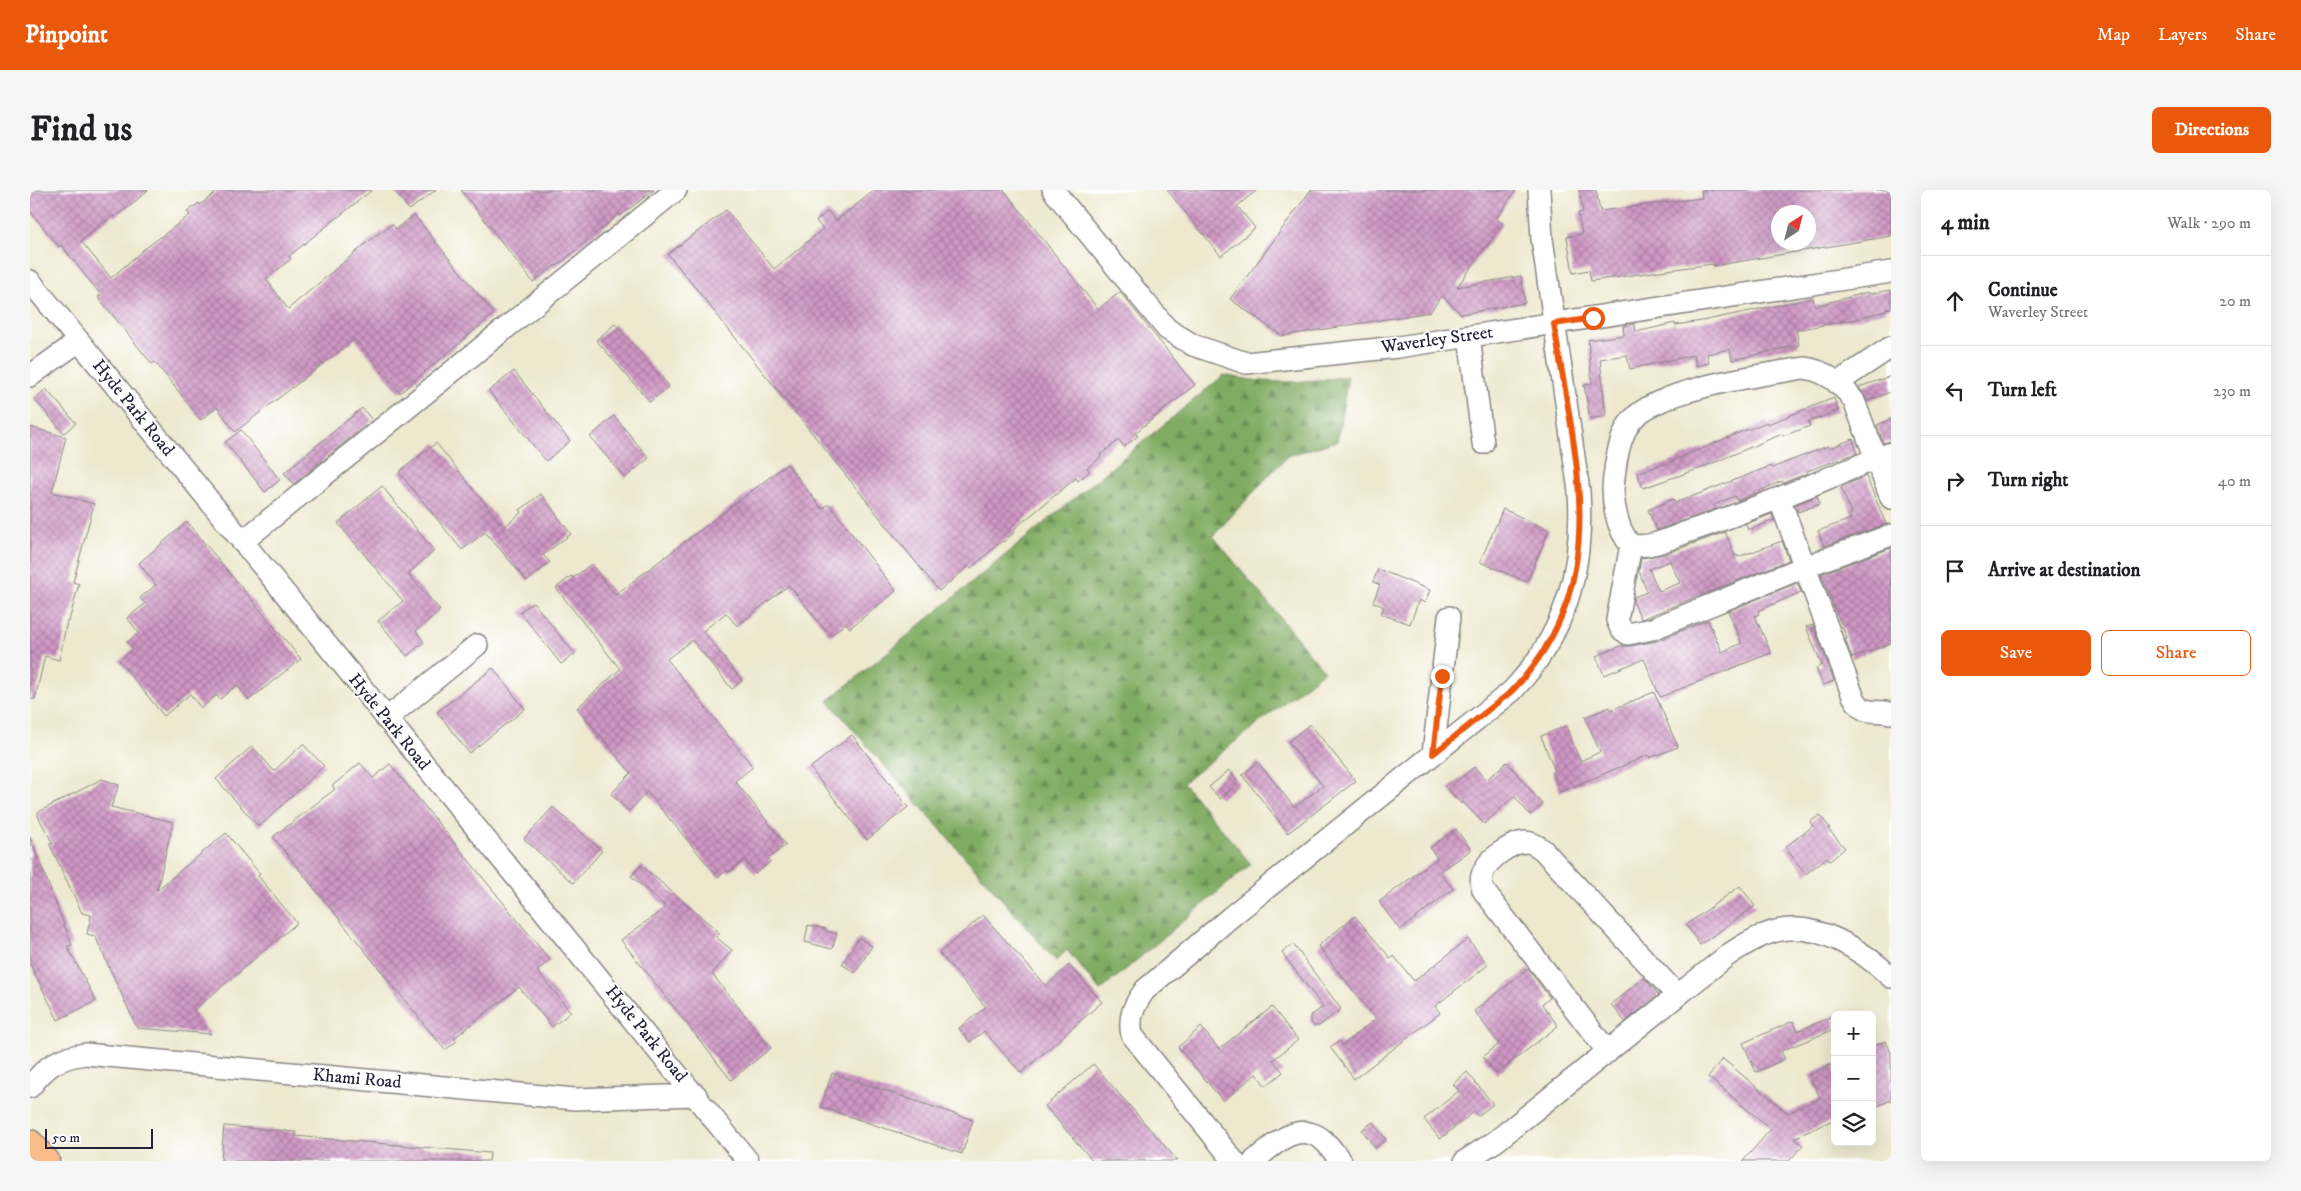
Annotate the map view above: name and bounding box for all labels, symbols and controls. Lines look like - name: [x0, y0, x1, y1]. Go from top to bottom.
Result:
- text: Pinpoint: [25, 20, 108, 50]
- text: Map: [2097, 24, 2130, 46]
- text: Layers: [2158, 24, 2207, 46]
- text: Share: [2235, 24, 2276, 46]
- button: Directions: [2152, 107, 2271, 153]
- text: Find us: [30, 108, 132, 152]
- north arrow: [1771, 205, 1816, 250]
- text: 4 min: [1941, 210, 1990, 236]
- text: Walk · 290 m: [2167, 213, 2251, 233]
- text: Continue: [1988, 279, 2058, 302]
- icon: ahead: [1941, 287, 1969, 315]
- text: 20 m: [2219, 291, 2251, 311]
- text: Waverley Street: [1988, 302, 2088, 322]
- route start: [1582, 307, 1605, 330]
- street label: Waverley Street: [1379, 321, 1495, 359]
- street label: Hyde Park Road: [87, 355, 179, 461]
- icon: left: [1941, 377, 1969, 405]
- text: Turn left: [1988, 379, 2057, 402]
- text: 230 m: [2213, 381, 2251, 401]
- icon: right: [1941, 467, 1969, 495]
- text: Turn right: [1988, 469, 2068, 492]
- text: 40 m: [2218, 471, 2251, 491]
- icon: arrive: [1941, 557, 1969, 585]
- text: Arrive at destination: [1988, 559, 2140, 582]
- button: Save: [1941, 630, 2091, 676]
- button: Share: [2101, 630, 2251, 676]
- route end: [1431, 665, 1454, 688]
- street label: Hyde Park Road: [343, 669, 435, 775]
- street label: Hyde Park Road: [600, 981, 692, 1087]
- map controls: [1831, 1011, 1876, 1146]
- button: +: [1831, 1011, 1876, 1056]
- button: −: [1831, 1056, 1876, 1101]
- street label: Khami Road: [312, 1064, 402, 1094]
- button: layers: [1831, 1101, 1876, 1146]
- scale bar: [45, 1126, 152, 1149]
- text: 50 m: [52, 1129, 80, 1147]

